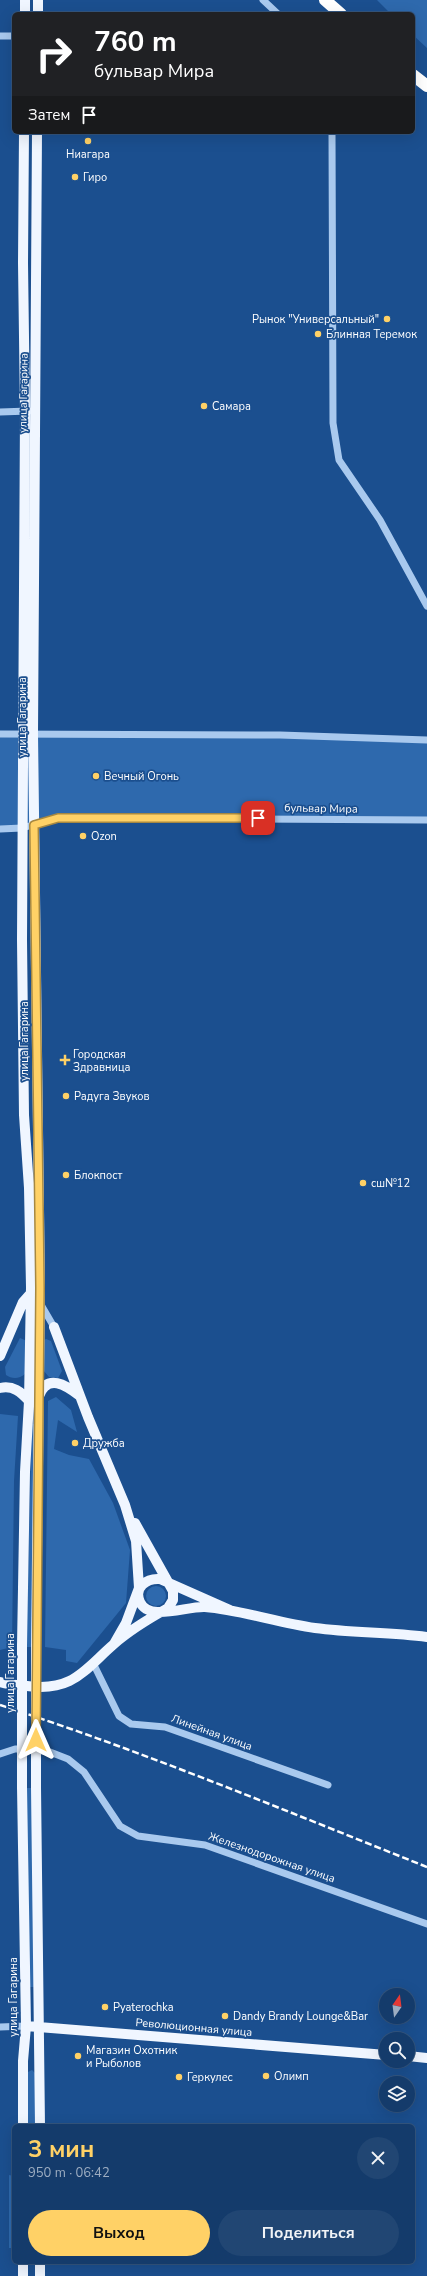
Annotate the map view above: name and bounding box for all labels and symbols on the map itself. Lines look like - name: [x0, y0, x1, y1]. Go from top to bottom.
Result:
- marker: Ниагара: [83, 136, 93, 146]
- place label: Ниагара: [66, 147, 110, 162]
- place label: Гиро: [83, 170, 107, 185]
- marker: Гиро: [70, 172, 80, 182]
- place label: Рынок "Универсальный": [252, 312, 379, 327]
- marker: Рынок "Универсальный": [382, 314, 392, 324]
- place label: Блинная Теремок: [326, 327, 417, 342]
- marker: Блинная Теремок: [313, 329, 323, 339]
- street label: улица Гагарина: [15, 353, 32, 433]
- place label: Самара: [212, 399, 251, 414]
- marker: Самара: [199, 401, 209, 411]
- street label: улица Гагарина: [15, 677, 30, 757]
- place label: Вечный Огонь: [104, 769, 179, 784]
- marker: Вечный Огонь: [91, 771, 101, 781]
- street label: бульвар Мира: [284, 800, 358, 817]
- pin: [241, 801, 275, 835]
- place label: Ozon: [91, 829, 117, 844]
- marker: Ozon: [78, 831, 88, 841]
- street label: улица Гагарина: [17, 1001, 32, 1081]
- place label: Городская Здравница: [73, 1047, 130, 1075]
- marker: Городская Здравница: [60, 1055, 70, 1065]
- place label: Радуга Звуков: [74, 1089, 149, 1104]
- marker: Радуга Звуков: [61, 1091, 71, 1101]
- place label: Блокпост: [74, 1168, 122, 1183]
- marker: Блокпост: [61, 1170, 71, 1180]
- place label: сш№12: [371, 1176, 410, 1191]
- marker: сш№12: [358, 1178, 368, 1188]
- place label: Дружба: [83, 1436, 125, 1451]
- marker: Дружба: [70, 1438, 80, 1448]
- street label: улица Гагарина: [3, 1633, 18, 1713]
- street label: Линейная улица: [169, 1711, 255, 1754]
- position arrow: [15, 1719, 57, 1761]
- street label: Железнодорожная улица: [207, 1829, 337, 1886]
- street label: улица Гагарина: [6, 1957, 21, 2037]
- north arrow: [379, 1988, 415, 2024]
- place label: Pyaterochka: [113, 2000, 174, 2015]
- marker: Pyaterochka: [100, 2002, 110, 2012]
- place label: Dandy Brandy Lounge&Bar: [233, 2009, 368, 2024]
- marker: Dandy Brandy Lounge&Bar: [220, 2011, 230, 2021]
- street label: Революционная улица: [135, 2015, 253, 2040]
- place label: Магазин Охотник и Рыболов: [86, 2043, 177, 2071]
- marker: Магазин Охотник и Рыболов: [73, 2051, 83, 2061]
- place label: Олимп: [274, 2069, 309, 2084]
- place label: Геркулес: [187, 2070, 233, 2085]
- marker: Олимп: [261, 2071, 271, 2081]
- marker: Геркулес: [174, 2072, 184, 2082]

